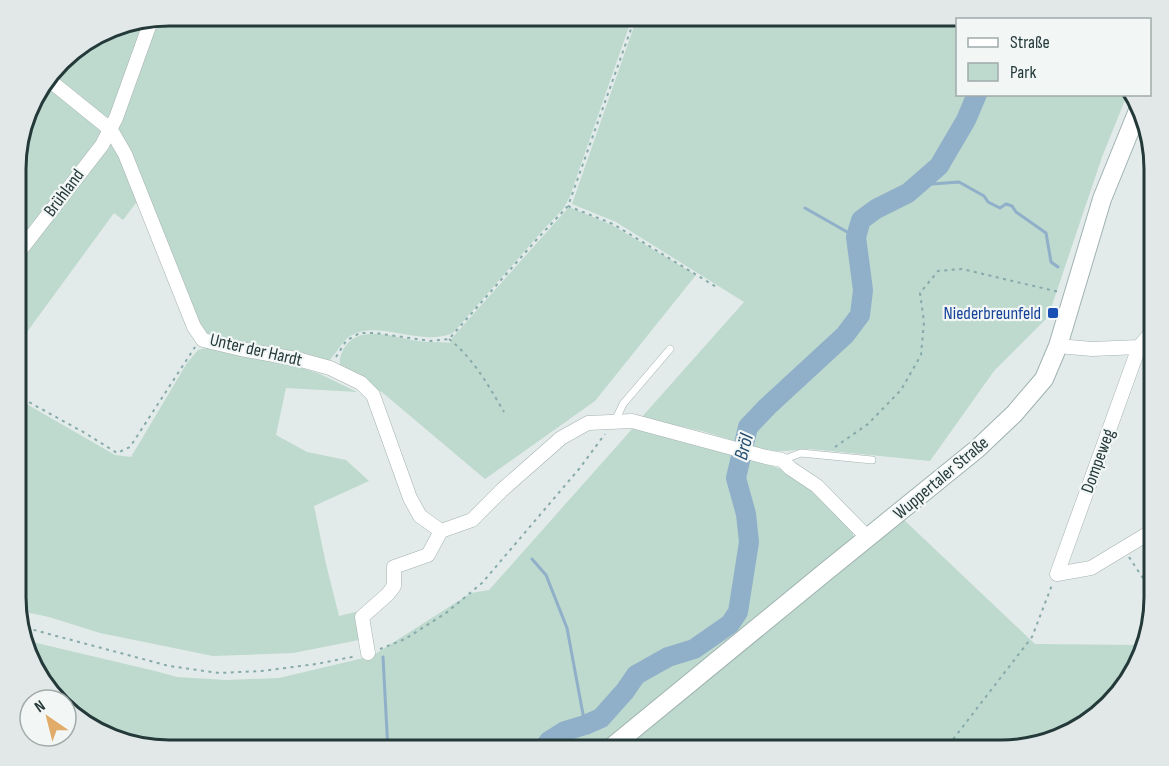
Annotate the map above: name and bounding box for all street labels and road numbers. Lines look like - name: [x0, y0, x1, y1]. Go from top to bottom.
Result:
- street label: Brühland: [39, 165, 89, 221]
- street label: Unter der Hardt: [208, 329, 305, 371]
- street label: Dompeweg: [1077, 426, 1119, 496]
- street label: Wuppertaler Straße: [889, 432, 993, 524]

